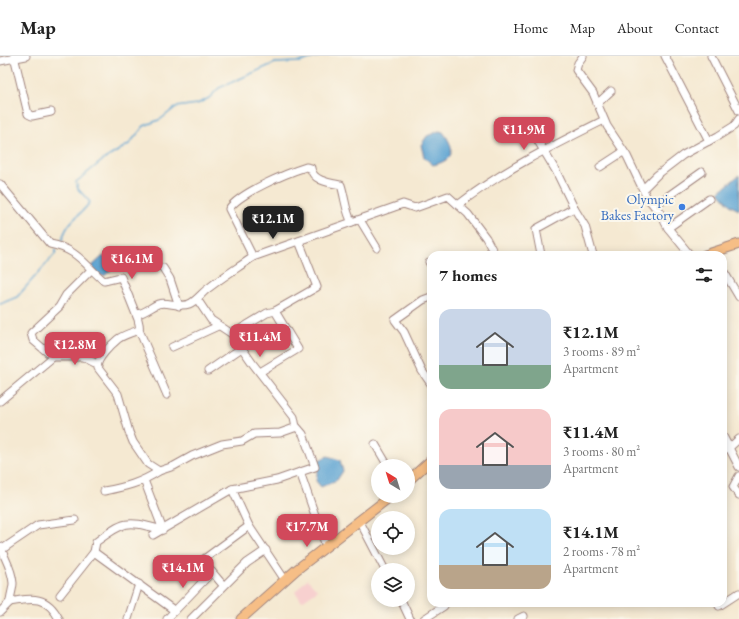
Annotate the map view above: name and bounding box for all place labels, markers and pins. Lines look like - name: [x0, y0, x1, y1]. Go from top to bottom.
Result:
- pin: ₹11.9M: [491, 117, 557, 151]
- place label: Olympic Bakes Factory: [601, 190, 675, 224]
- marker: Olympic Bakes Factory: [677, 202, 687, 212]
- pin: ₹12.1M: [240, 206, 306, 240]
- pin: ₹16.1M: [99, 246, 165, 280]
- pin: ₹11.4M: [227, 324, 293, 358]
- pin: ₹12.8M: [42, 332, 108, 366]
- pin: ₹17.7M: [274, 514, 340, 548]
- pin: ₹14.1M: [150, 555, 216, 589]

